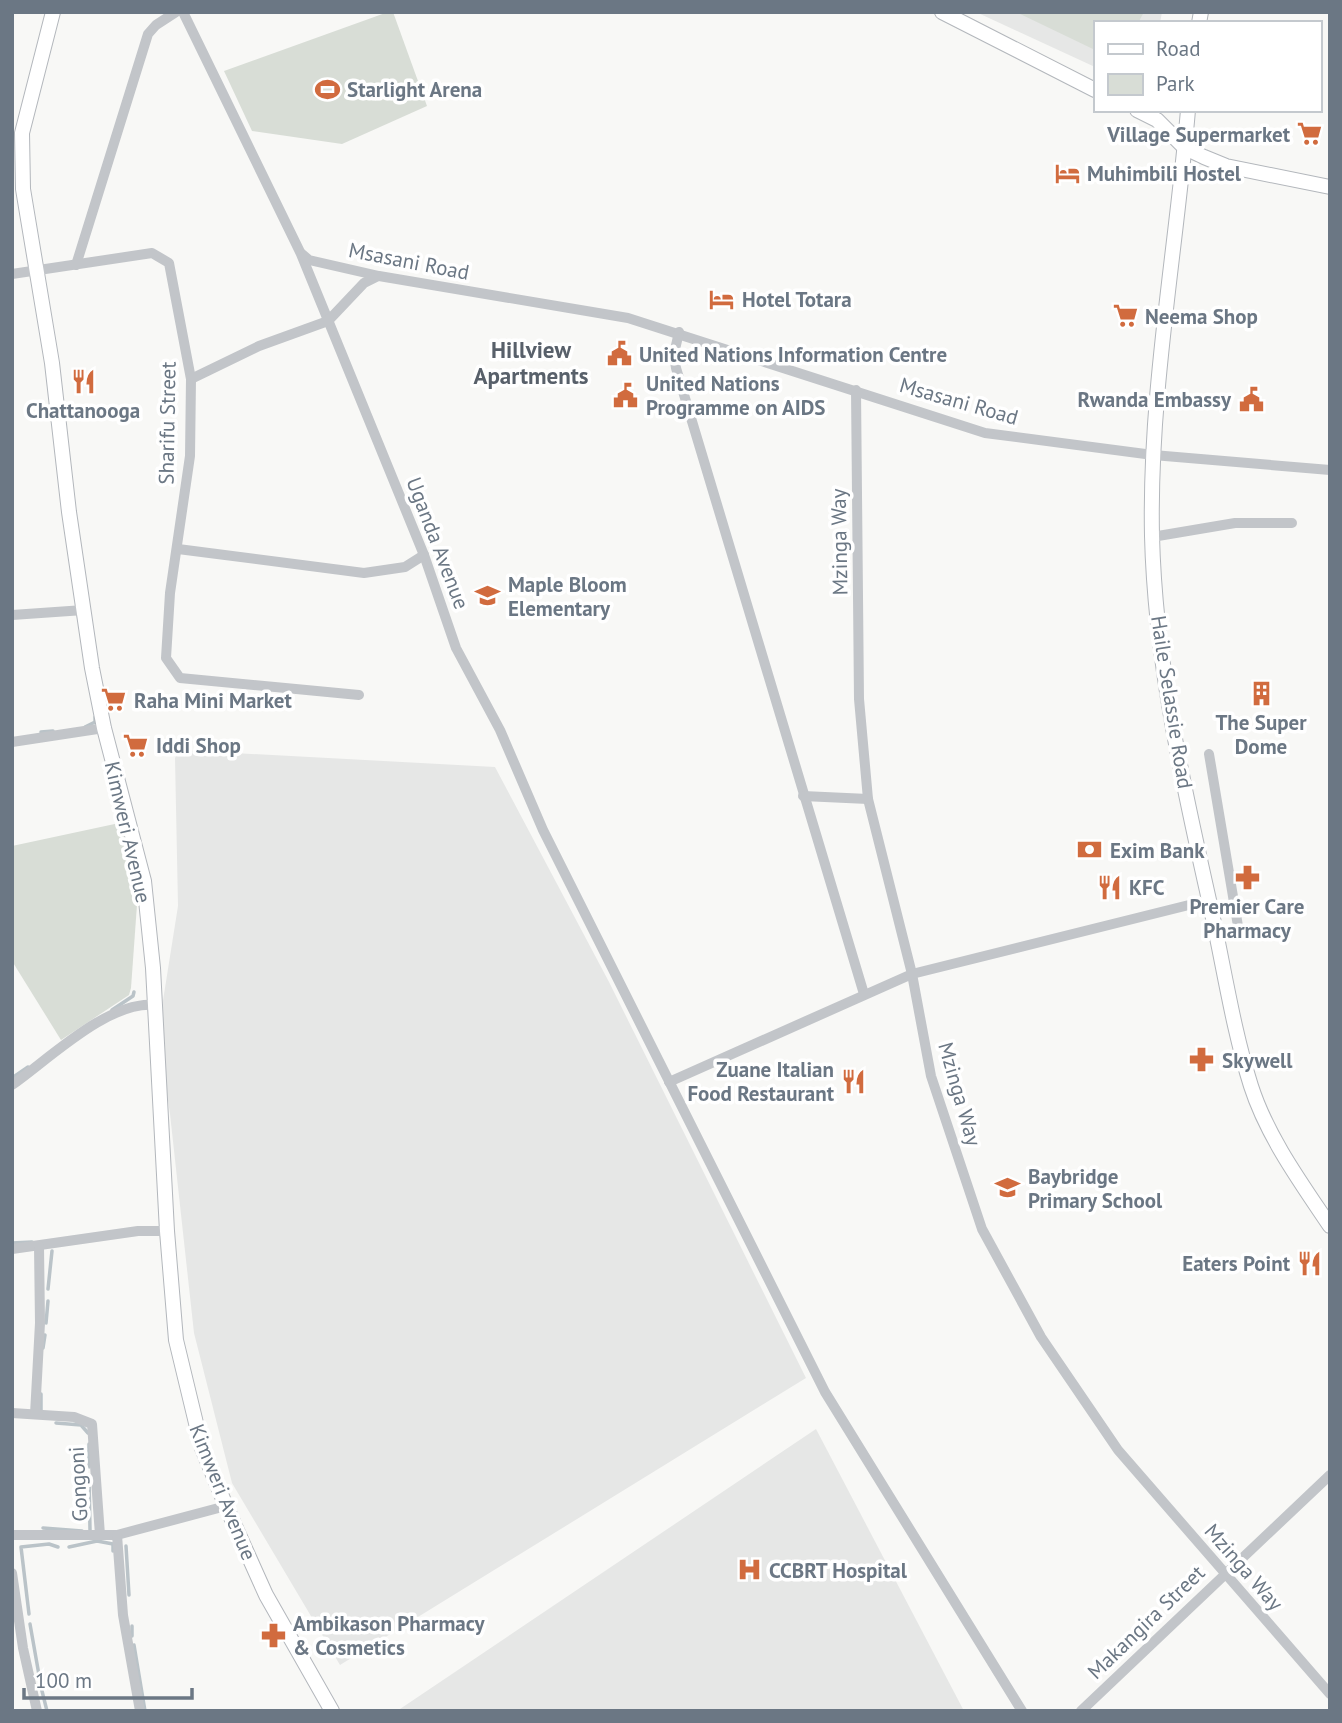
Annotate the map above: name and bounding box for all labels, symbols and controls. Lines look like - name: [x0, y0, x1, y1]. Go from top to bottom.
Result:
- legend: [1094, 21, 1321, 112]
- text: Road: [1156, 35, 1200, 62]
- text: Park: [1156, 70, 1195, 97]
- sports icon: Starlight Arena: [313, 75, 341, 103]
- place label: Starlight Arena: [347, 76, 482, 103]
- supermarket icon: Village Supermarket: [1296, 120, 1324, 148]
- place label: Village Supermarket: [1106, 121, 1291, 148]
- hotel icon: Muhimbili Hostel: [1053, 159, 1081, 187]
- place label: Muhimbili Hostel: [1087, 160, 1242, 187]
- street label: Msasani Road: [346, 236, 472, 286]
- hotel icon: Hotel Totara: [708, 285, 736, 313]
- place label: Hotel Totara: [742, 286, 852, 313]
- supermarket icon: Neema Shop: [1111, 302, 1139, 330]
- place label: Neema Shop: [1145, 303, 1258, 330]
- district label: Hillview Apartments: [473, 335, 589, 390]
- public building icon: United Nations Information Centre: [605, 340, 633, 368]
- place label: United Nations Information Centre: [639, 341, 947, 368]
- street label: Sharifu Street: [152, 361, 182, 485]
- restaurant icon: Chattanooga: [69, 367, 97, 395]
- place label: United Nations Programme on AIDS: [646, 370, 826, 421]
- street label: Msasani Road: [896, 371, 1022, 431]
- public building icon: United Nations Programme on AIDS: [612, 381, 640, 409]
- public building icon: Rwanda Embassy: [1237, 385, 1265, 413]
- place label: Rwanda Embassy: [1077, 386, 1232, 413]
- place label: Chattanooga: [26, 397, 140, 424]
- street label: Uganda Avenue: [400, 473, 476, 613]
- street label: Mzinga Way: [825, 488, 853, 596]
- place label: Maple Bloom Elementary: [508, 571, 627, 622]
- school or university icon: Maple Bloom Elementary: [474, 582, 502, 610]
- street label: Haile Selassie Road: [1145, 613, 1199, 791]
- building icon: The Super Dome: [1247, 679, 1275, 707]
- supermarket icon: Raha Mini Market: [100, 686, 128, 714]
- place label: Raha Mini Market: [134, 687, 292, 714]
- place label: The Super Dome: [1215, 709, 1307, 760]
- supermarket icon: Iddi Shop: [122, 731, 150, 759]
- place label: Iddi Shop: [156, 732, 241, 759]
- street label: Kimweri Avenue: [99, 758, 157, 906]
- bank icon: Exim Bank: [1076, 836, 1104, 864]
- place label: Exim Bank: [1110, 837, 1205, 864]
- pharmacy icon: Premier Care Pharmacy: [1233, 863, 1261, 891]
- restaurant icon: KFC: [1095, 873, 1123, 901]
- place label: KFC: [1129, 874, 1165, 901]
- place label: Premier Care Pharmacy: [1189, 893, 1305, 944]
- street label: Mzinga Way: [932, 1039, 988, 1149]
- pharmacy icon: Skywell: [1188, 1046, 1216, 1074]
- place label: Skywell: [1222, 1047, 1293, 1074]
- place label: Zuane Italian Food Restaurant: [687, 1056, 835, 1107]
- restaurant icon: Zuane Italian Food Restaurant: [840, 1067, 868, 1095]
- place label: Baybridge Primary School: [1028, 1163, 1163, 1214]
- school or university icon: Baybridge Primary School: [994, 1174, 1022, 1202]
- restaurant icon: Eaters Point: [1296, 1249, 1324, 1277]
- place label: Eaters Point: [1182, 1250, 1291, 1277]
- street label: Kimweri Avenue: [183, 1420, 263, 1564]
- street label: Gongoni: [63, 1446, 93, 1522]
- street label: Mzinga Way: [1199, 1518, 1289, 1616]
- hospital icon: CCBRT Hospital: [735, 1556, 763, 1584]
- place label: CCBRT Hospital: [769, 1557, 908, 1584]
- street label: Makangira Street: [1082, 1559, 1210, 1685]
- place label: Ambikason Pharmacy & Cosmetics: [293, 1610, 485, 1661]
- pharmacy icon: Ambikason Pharmacy & Cosmetics: [259, 1621, 287, 1649]
- scale bar: [24, 1656, 192, 1700]
- text: 100 m: [35, 1667, 92, 1694]

